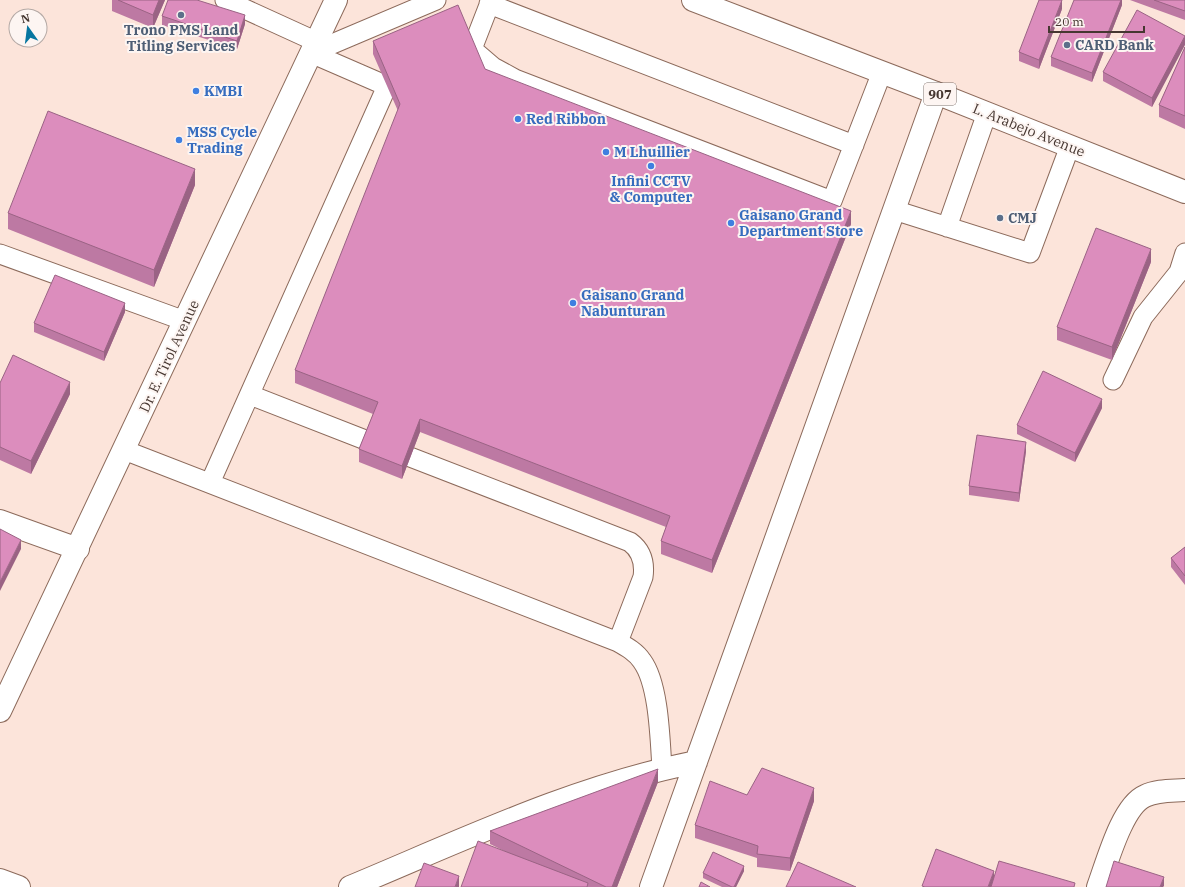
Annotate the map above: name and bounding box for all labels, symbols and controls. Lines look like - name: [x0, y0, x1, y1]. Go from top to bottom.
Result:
- north arrow: [8, 8, 48, 48]
- scale bar: [1049, 8, 1144, 34]
- text: N: [20, 10, 32, 26]
- marker: Trono PMS Land Titling Services: [176, 10, 186, 20]
- text: 20 m: [1055, 14, 1084, 29]
- place label: Trono PMS Land Titling Services: [124, 21, 238, 55]
- place label: CARD Bank: [1075, 36, 1154, 54]
- marker: CARD Bank: [1062, 40, 1072, 50]
- place label: KMBI: [204, 82, 243, 100]
- road number: 907: [924, 83, 956, 105]
- marker: KMBI: [191, 86, 201, 96]
- street label: L. Arabejo Avenue: [970, 99, 1088, 161]
- place label: Red Ribbon: [526, 110, 606, 128]
- marker: Red Ribbon: [513, 114, 523, 124]
- place label: MSS Cycle Trading: [187, 123, 257, 157]
- marker: MSS Cycle Trading: [174, 135, 184, 145]
- place label: M Lhuillier: [614, 143, 690, 161]
- marker: M Lhuillier: [601, 147, 611, 157]
- marker: Infini CCTV & Computer: [646, 161, 656, 171]
- place label: Infini CCTV & Computer: [610, 172, 692, 206]
- place label: Gaisano Grand Department Store: [739, 206, 863, 240]
- place label: CMJ: [1008, 209, 1037, 227]
- marker: CMJ: [995, 213, 1005, 223]
- marker: Gaisano Grand Department Store: [726, 218, 736, 228]
- place label: Gaisano Grand Nabunturan: [581, 286, 684, 320]
- street label: Dr. E. Tirol Avenue: [135, 297, 203, 415]
- marker: Gaisano Grand Nabunturan: [568, 298, 578, 308]

